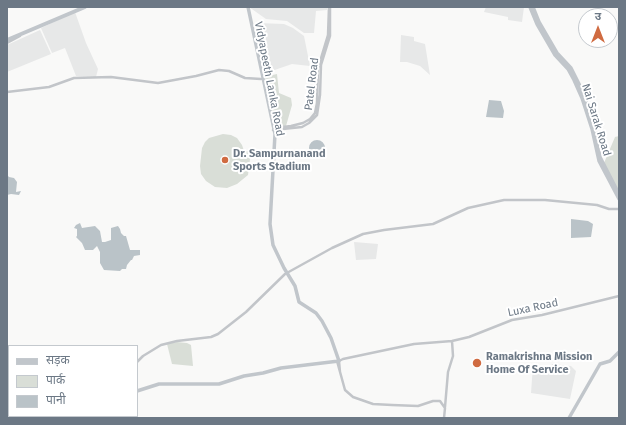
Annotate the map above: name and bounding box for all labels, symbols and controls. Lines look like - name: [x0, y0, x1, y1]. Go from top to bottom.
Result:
- north arrow: [578, 8, 618, 48]
- text: उ: [595, 10, 601, 23]
- street label: Vidyapeeth Lanka Road: [251, 21, 287, 137]
- street label: Patel Road: [302, 57, 322, 111]
- street label: Nai Sarak Road: [579, 82, 613, 158]
- place label: Dr. Sampurnanand Sports Stadium: [233, 147, 326, 173]
- marker: Dr. Sampurnanand Sports Stadium: [220, 155, 230, 165]
- street label: Luxa Road: [507, 296, 559, 320]
- legend: [8, 345, 138, 417]
- place label: Ramakrishna Mission Home Of Service: [486, 350, 592, 376]
- text: सड़क: [46, 353, 70, 367]
- marker: Ramakrishna Mission Home Of Service: [471, 357, 483, 369]
- text: पार्क: [46, 373, 65, 387]
- text: पानी: [46, 393, 66, 407]

